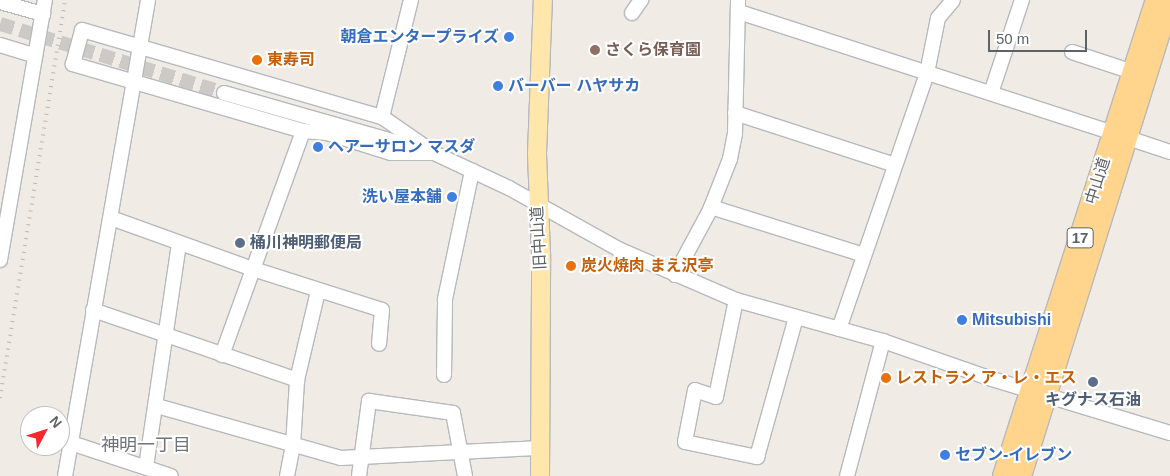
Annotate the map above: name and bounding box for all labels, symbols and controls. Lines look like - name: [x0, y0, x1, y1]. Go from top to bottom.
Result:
- scale bar: [990, 20, 1089, 52]
- place label: 朝倉エンタープライズ: [339, 27, 499, 47]
- text: 50 m: [996, 30, 1029, 47]
- marker: 朝倉エンタープライズ: [503, 31, 515, 43]
- place label: さくら保育園: [605, 40, 701, 60]
- marker: さくら保育園: [589, 44, 601, 56]
- place label: 東寿司: [267, 50, 315, 70]
- marker: 東寿司: [251, 54, 263, 66]
- place label: バーバー ハヤサカ: [508, 76, 640, 96]
- marker: バーバー ハヤサカ: [492, 80, 504, 92]
- place label: ヘアーサロン マスダ: [328, 137, 475, 157]
- marker: ヘアーサロン マスダ: [312, 141, 324, 153]
- street label: 中山道: [1082, 155, 1114, 207]
- place label: 洗い屋本舗: [362, 187, 442, 207]
- marker: 洗い屋本舗: [446, 191, 458, 203]
- street label: 旧中山道: [528, 206, 550, 270]
- road number: 17: [1066, 226, 1094, 250]
- place label: 桶川神明郵便局: [250, 233, 362, 253]
- marker: 桶川神明郵便局: [234, 237, 246, 249]
- place label: 炭火焼肉 まえ沢亭: [581, 256, 713, 276]
- marker: 炭火焼肉 まえ沢亭: [565, 260, 577, 272]
- place label: Mitsubishi: [972, 310, 1051, 330]
- marker: Mitsubishi: [956, 314, 968, 326]
- place label: レストラン ア・レ・エス: [896, 368, 1076, 388]
- marker: レストラン ア・レ・エス: [880, 372, 892, 384]
- marker: キグナス石油: [1087, 376, 1099, 388]
- place label: キグナス石油: [1045, 390, 1141, 410]
- north arrow: [20, 406, 70, 456]
- text: N: [46, 413, 65, 431]
- district label: 神明一丁目: [101, 434, 191, 456]
- place label: セブン-イレブン: [955, 445, 1072, 465]
- marker: セブン-イレブン: [939, 449, 951, 461]

